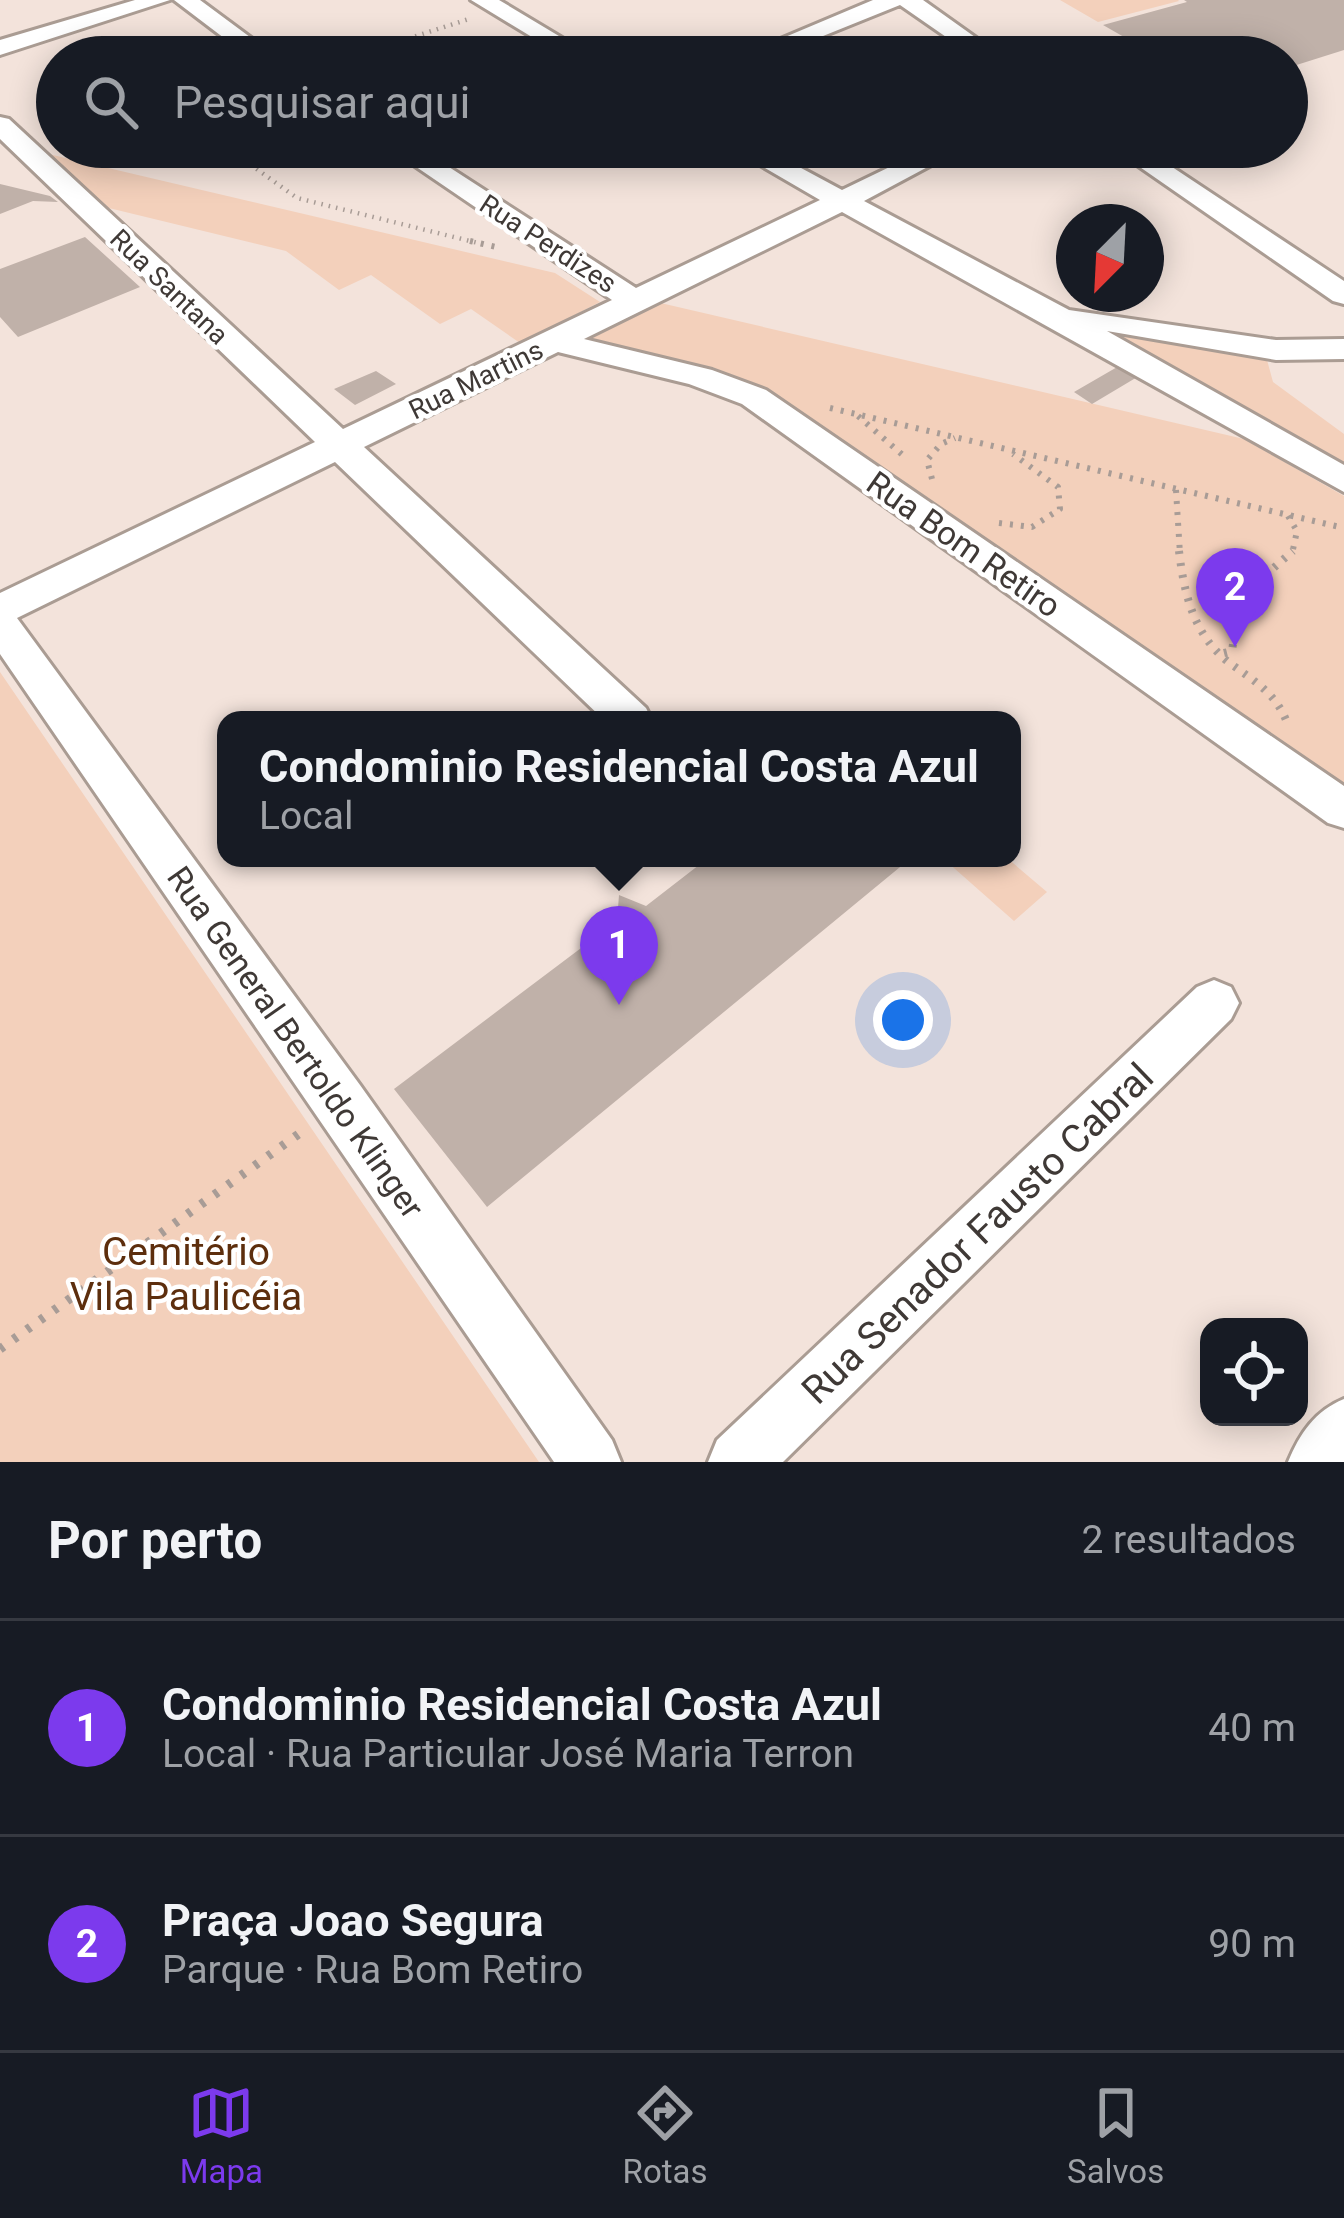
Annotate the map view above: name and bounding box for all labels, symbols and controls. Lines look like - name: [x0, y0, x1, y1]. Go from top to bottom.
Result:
- search box: [36, 36, 1308, 168]
- icon: search: [78, 69, 144, 135]
- text: Pesquisar aqui: [174, 76, 470, 129]
- street label: Rua Perdizes: [474, 188, 622, 300]
- north arrow: [1056, 204, 1164, 312]
- street label: Rua Santana: [103, 223, 235, 351]
- street label: Rua Martins: [404, 334, 548, 426]
- street label: Rua Bom Retiro: [859, 463, 1068, 626]
- pin: 2: [1196, 548, 1274, 647]
- popup: [217, 711, 1021, 867]
- text: Condominio Residencial Costa Azul: [259, 740, 979, 793]
- text: Local: [259, 793, 353, 839]
- street label: Rua General Bertoldo Klinger: [159, 859, 432, 1226]
- pin: 1: [580, 906, 658, 1005]
- your location: [873, 990, 933, 1050]
- street label: Rua Senador Fausto Cabral: [793, 1054, 1163, 1413]
- park label: Cemitério Vila Paulicéia: [70, 1229, 302, 1320]
- map controls: [1200, 1318, 1308, 1426]
- button: locate: [1200, 1318, 1308, 1426]
- text: Por perto: [48, 1511, 262, 1570]
- text: 2 resultados: [1081, 1517, 1296, 1563]
- text: Condominio Residencial Costa Azul: [162, 1678, 882, 1731]
- text: 1: [76, 1705, 98, 1751]
- text: 40 m: [1208, 1705, 1296, 1751]
- text: Local · Rua Particular José Maria Terron: [162, 1731, 854, 1777]
- text: Praça Joao Segura: [162, 1894, 544, 1947]
- text: 2: [76, 1921, 98, 1967]
- text: 90 m: [1208, 1921, 1296, 1967]
- text: Parque · Rua Bom Retiro: [162, 1947, 583, 1993]
- tab: Mapa: [180, 2080, 263, 2191]
- tab: Rotas: [623, 2080, 708, 2191]
- tab: Salvos: [1067, 2080, 1164, 2191]

